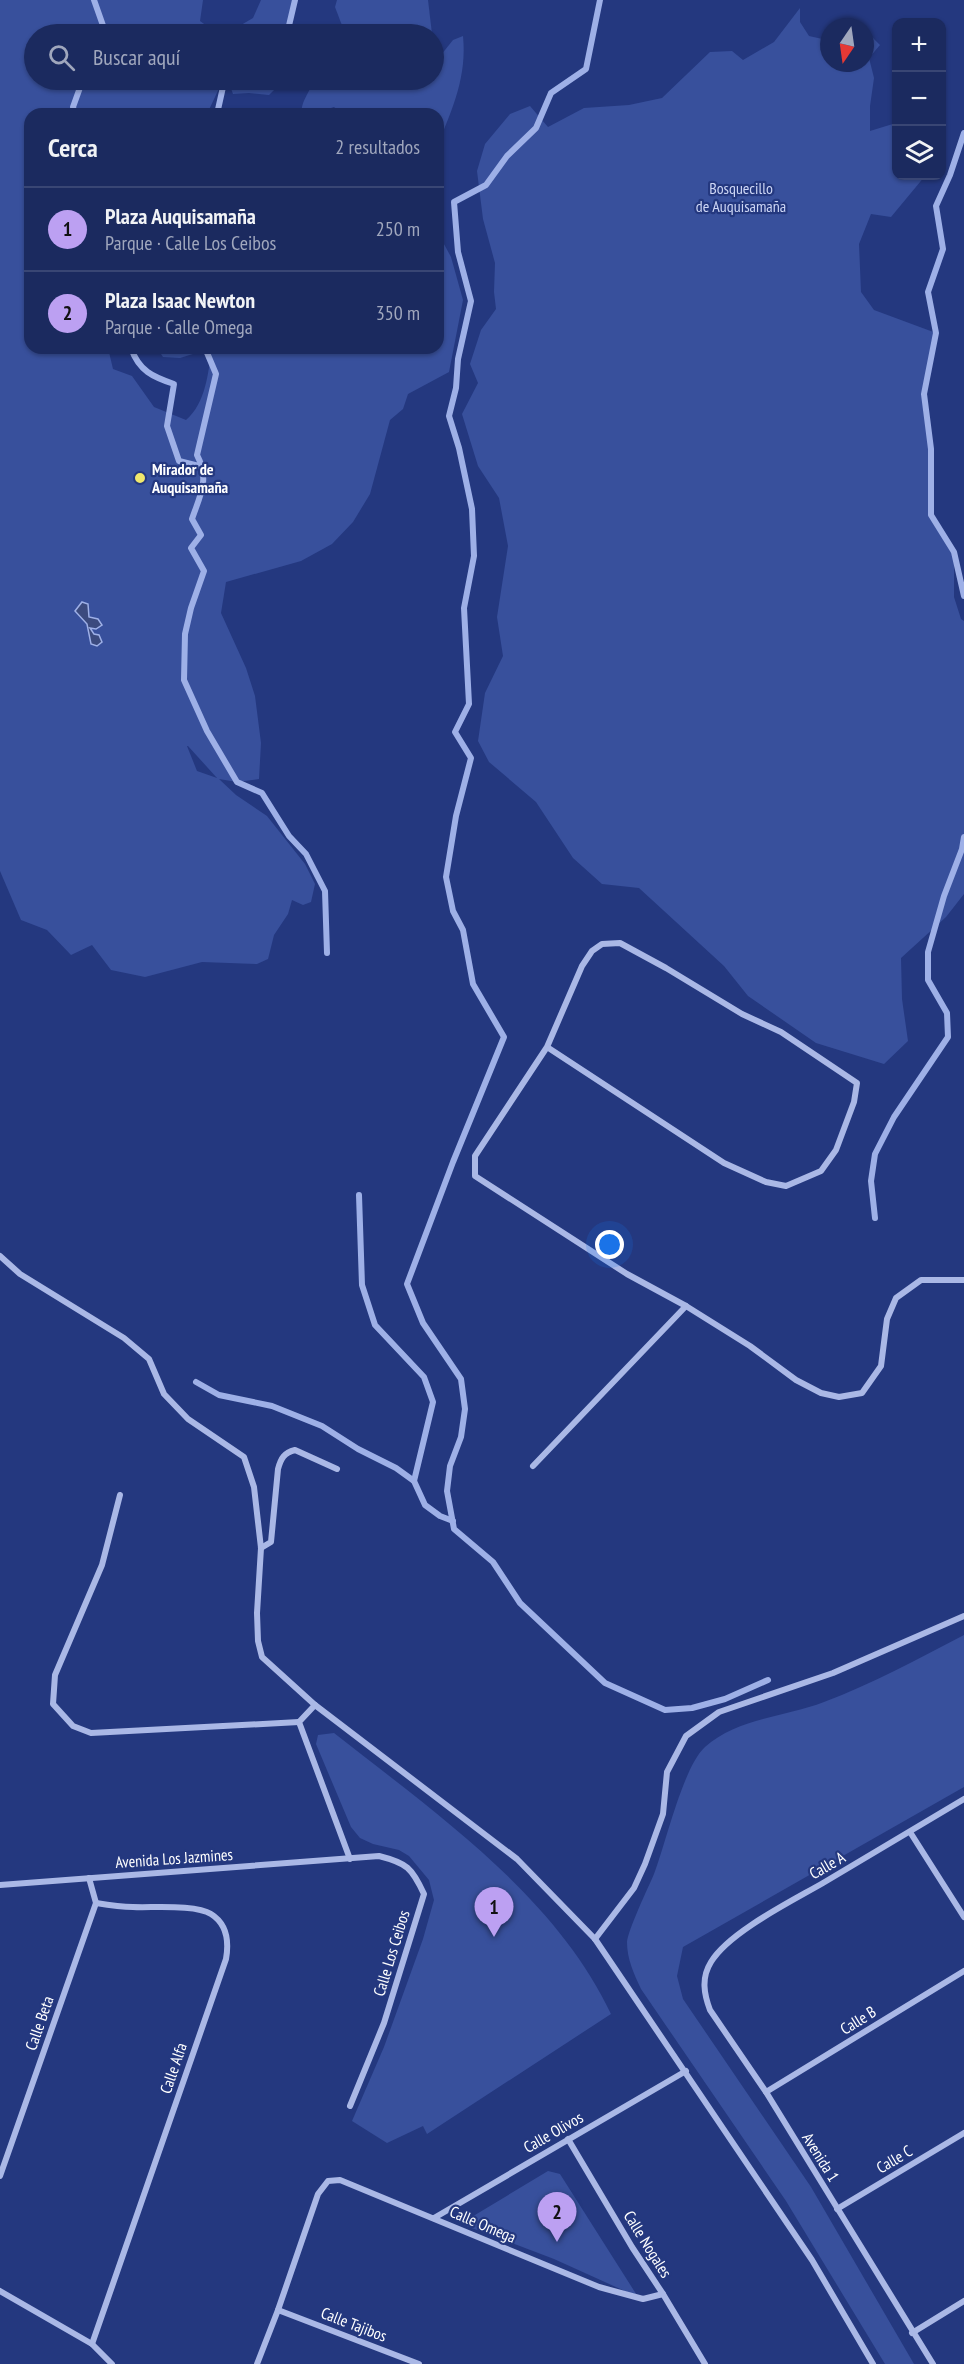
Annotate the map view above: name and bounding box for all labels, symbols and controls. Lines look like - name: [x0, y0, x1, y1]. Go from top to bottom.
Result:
- north arrow: [820, 18, 874, 72]
- map controls: [892, 18, 946, 180]
- button: +: [892, 18, 946, 72]
- search box: [24, 24, 444, 90]
- icon: search: [45, 41, 78, 74]
- text: Buscar aquí: [93, 43, 180, 71]
- button: −: [892, 72, 946, 126]
- button: layers: [892, 126, 946, 180]
- text: Cerca: [48, 131, 98, 164]
- text: 2 resultados: [335, 134, 420, 160]
- park label: Bosquecillo de Auquisamaña: [696, 178, 786, 216]
- text: Plaza Auquisamaña: [105, 202, 256, 230]
- text: 1: [63, 216, 72, 242]
- text: 250 m: [376, 216, 420, 242]
- text: Parque · Calle Los Ceibos: [105, 230, 276, 256]
- text: Plaza Isaac Newton: [105, 286, 255, 314]
- text: 2: [63, 300, 72, 326]
- text: 350 m: [376, 300, 420, 326]
- text: Parque · Calle Omega: [105, 314, 253, 340]
- place label: Mirador de Auquisamaña: [151, 459, 229, 497]
- marker: Mirador de Auquisamaña: [133, 471, 147, 485]
- your location: [595, 1230, 624, 1259]
- street label: Avenida Los Jazmines: [115, 1844, 233, 1872]
- street label: Calle A: [805, 1847, 849, 1883]
- pin: 1: [474, 1888, 514, 1937]
- street label: Calle Los Ceibos: [368, 1908, 414, 1998]
- street label: Calle Beta: [20, 1993, 58, 2053]
- street label: Calle B: [836, 2001, 880, 2039]
- street label: Calle Alfa: [155, 2040, 191, 2096]
- street label: Calle Olivos: [520, 2107, 586, 2157]
- street label: Avenida 1: [798, 2129, 844, 2185]
- street label: Calle C: [872, 2141, 916, 2177]
- pin: 2: [538, 2192, 576, 2242]
- street label: Calle Omega: [447, 2201, 519, 2247]
- street label: Calle Nogales: [619, 2207, 677, 2281]
- street label: Calle Tajibos: [318, 2302, 390, 2346]

